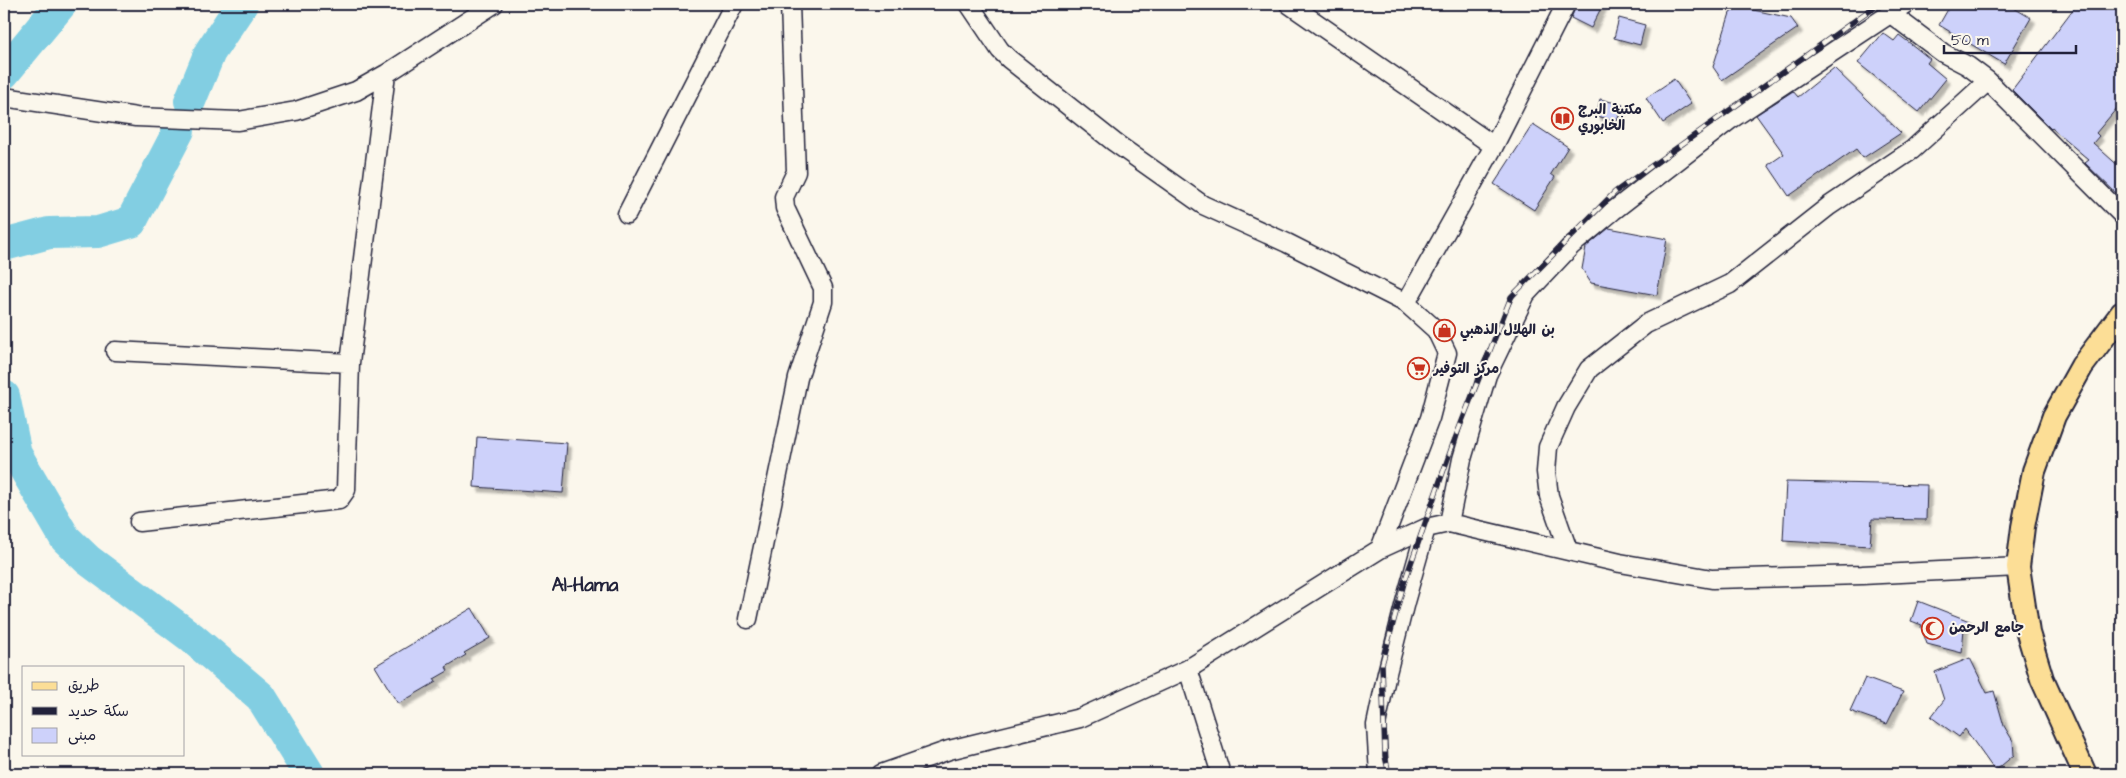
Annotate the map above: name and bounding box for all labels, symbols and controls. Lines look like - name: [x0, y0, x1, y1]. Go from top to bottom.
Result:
- scale bar: [1944, 22, 2076, 54]
- text: 50 m: [1951, 30, 1989, 51]
- place label: مكتبة البرج الخابوري: [1578, 100, 1642, 136]
- library icon: مكتبة البرج الخابوري: [1550, 106, 1574, 130]
- shop icon: بن الهلال الذهبي: [1432, 318, 1456, 342]
- place label: بن الهلال الذهبي: [1460, 320, 1555, 342]
- supermarket icon: مركز التوفير: [1406, 357, 1430, 381]
- place label: مركز التوفير: [1432, 359, 1499, 379]
- district label: Al-Hama: [552, 572, 619, 599]
- mosque icon: جامع الرحمن: [1921, 616, 1945, 640]
- place label: جامع الرحمن: [1949, 618, 2024, 638]
- legend: [22, 666, 185, 756]
- text: طريق: [68, 675, 100, 696]
- text: سكة حديد: [68, 701, 129, 722]
- text: مبنى: [68, 725, 96, 746]

